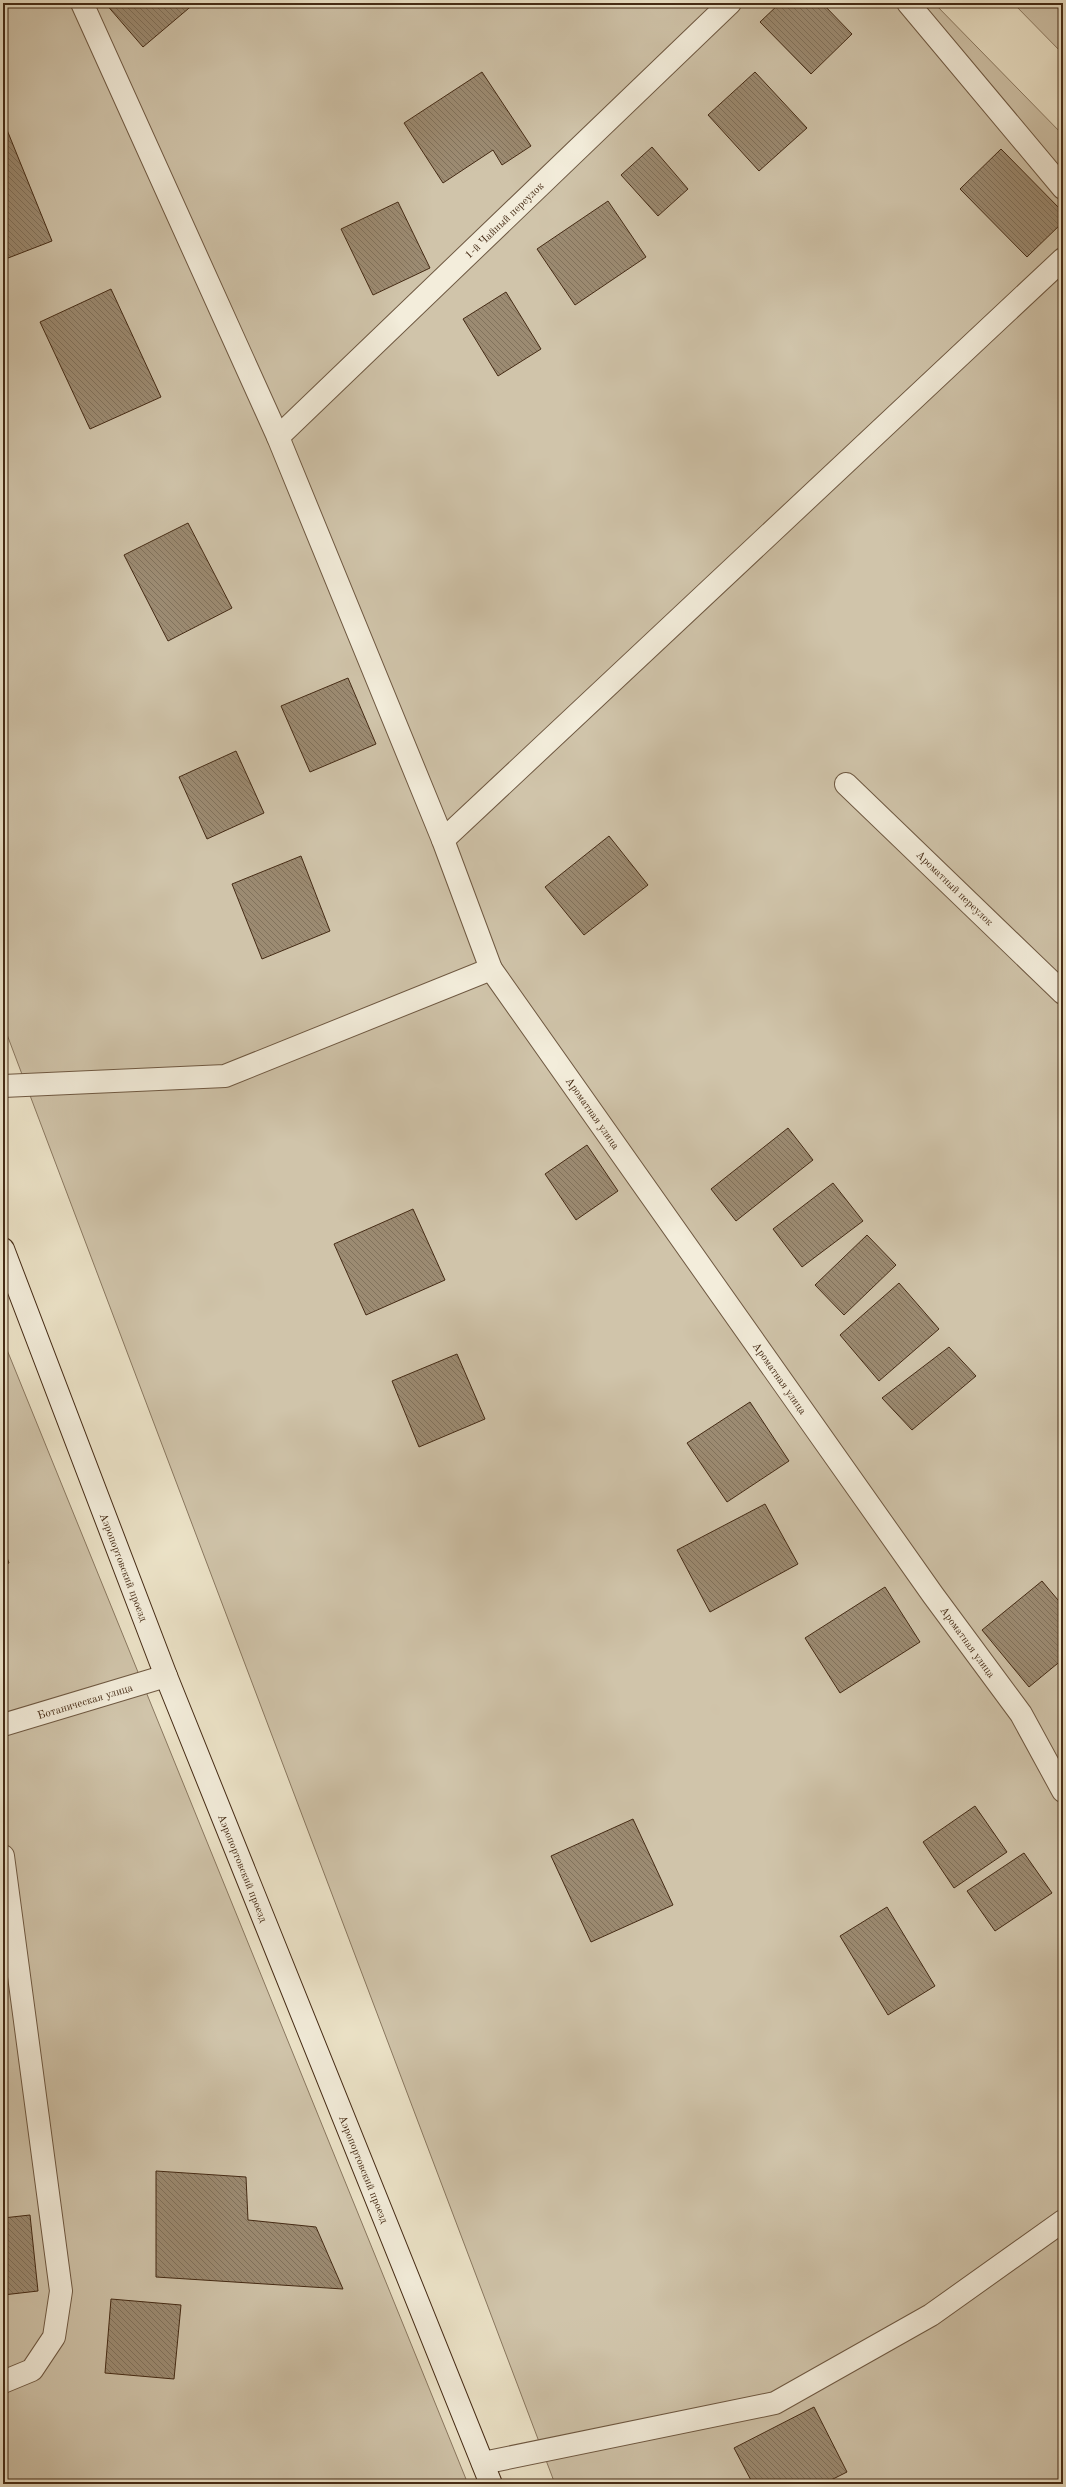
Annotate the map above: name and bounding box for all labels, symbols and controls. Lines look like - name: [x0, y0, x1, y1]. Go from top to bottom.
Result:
- street label: 1-й Чайный переулок: [464, 180, 547, 261]
- street label: Ароматный переулок: [913, 850, 995, 929]
- street label: Ароматная улица: [563, 1076, 621, 1152]
- street label: Ароматная улица: [750, 1341, 808, 1417]
- street label: Аэропортовский проезд: [97, 1512, 149, 1624]
- street label: Ароматная улица: [937, 1605, 997, 1681]
- street label: Ботаническая улица: [36, 1683, 135, 1722]
- street label: Аэропортовский проезд: [215, 1813, 269, 1925]
- street label: Аэропортовский проезд: [336, 2114, 390, 2226]

